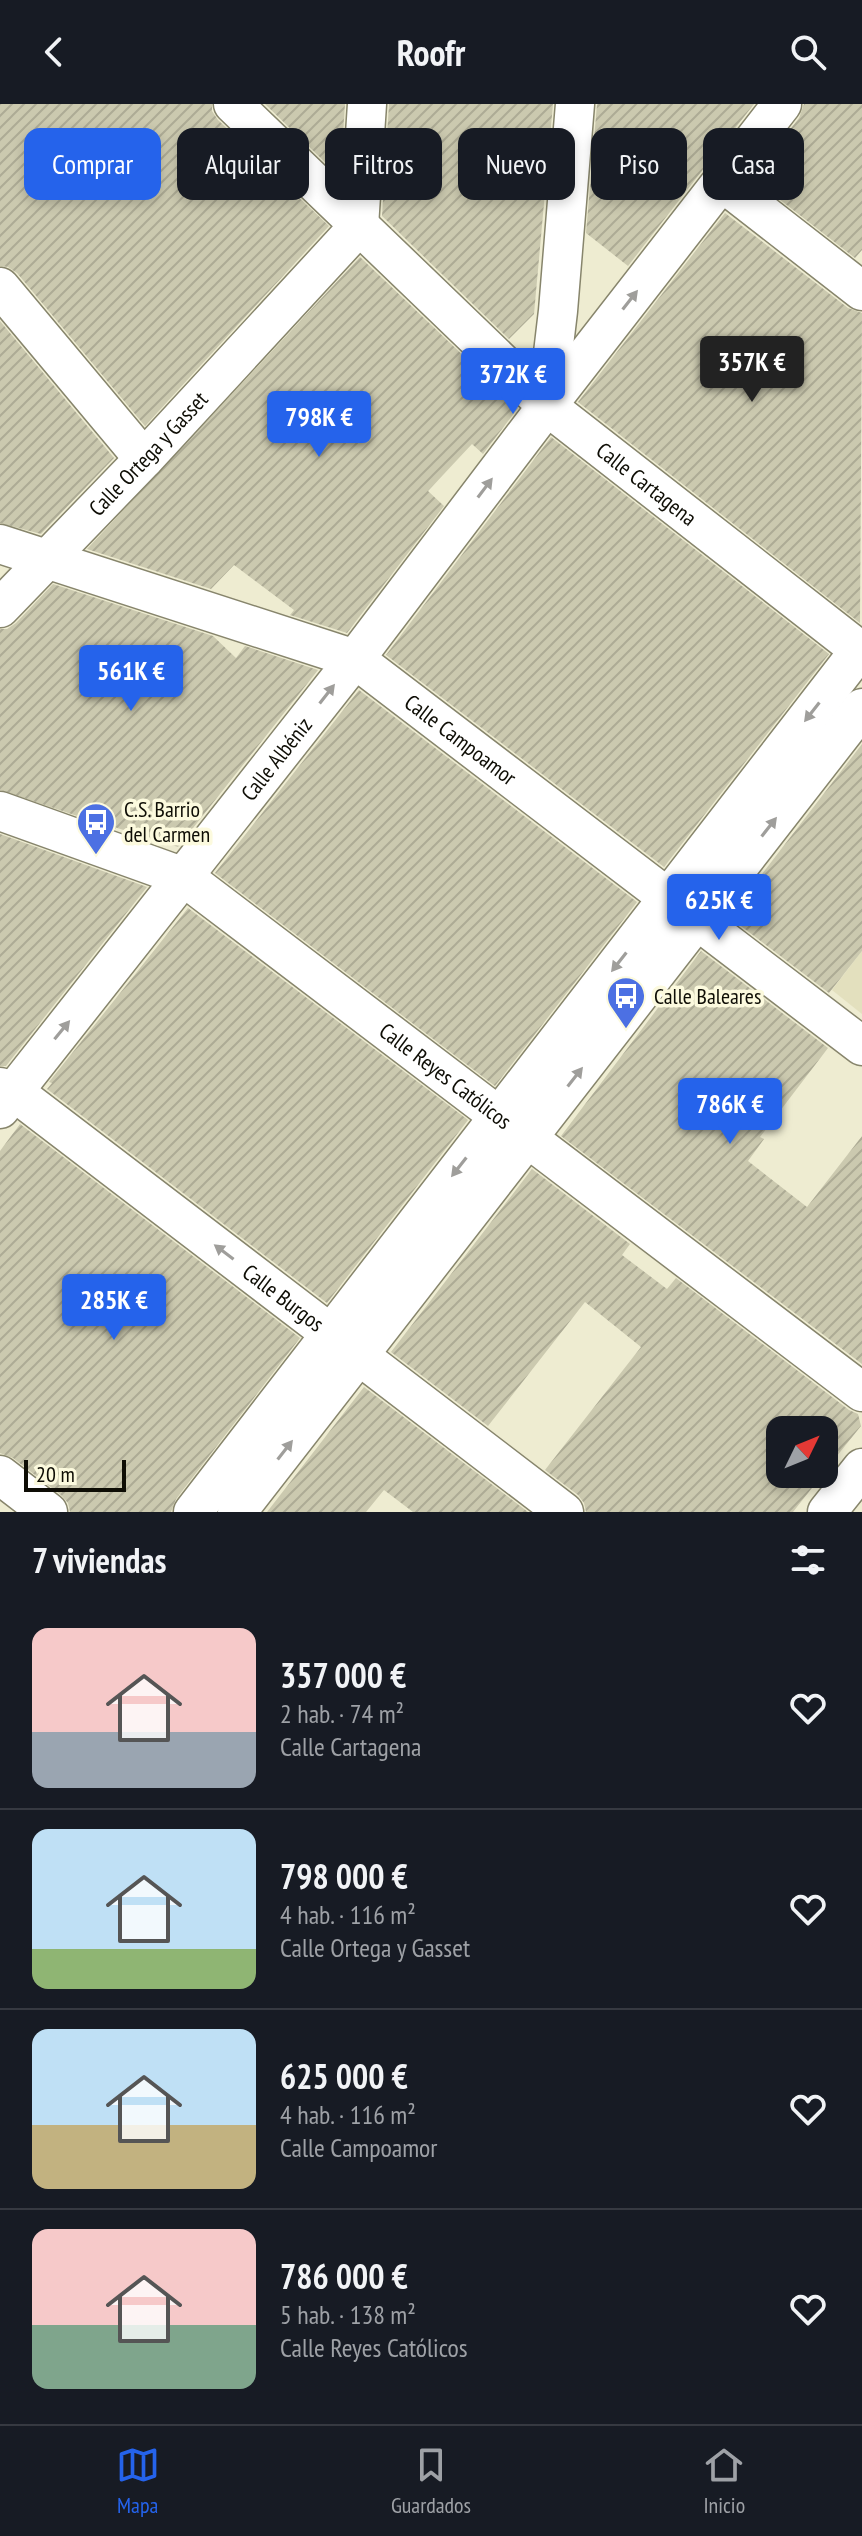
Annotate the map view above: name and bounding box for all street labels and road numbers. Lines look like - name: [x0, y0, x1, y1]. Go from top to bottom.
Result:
- street label: Calle Ortega y Gasset: [83, 385, 213, 522]
- street label: Calle Cartagena: [591, 436, 702, 532]
- street label: Calle Campoamor: [399, 688, 522, 791]
- street label: Calle Albéniz: [235, 711, 318, 806]
- street label: Calle Reyes Católicos: [374, 1017, 517, 1135]
- street label: Calle Burgos: [237, 1258, 330, 1338]

